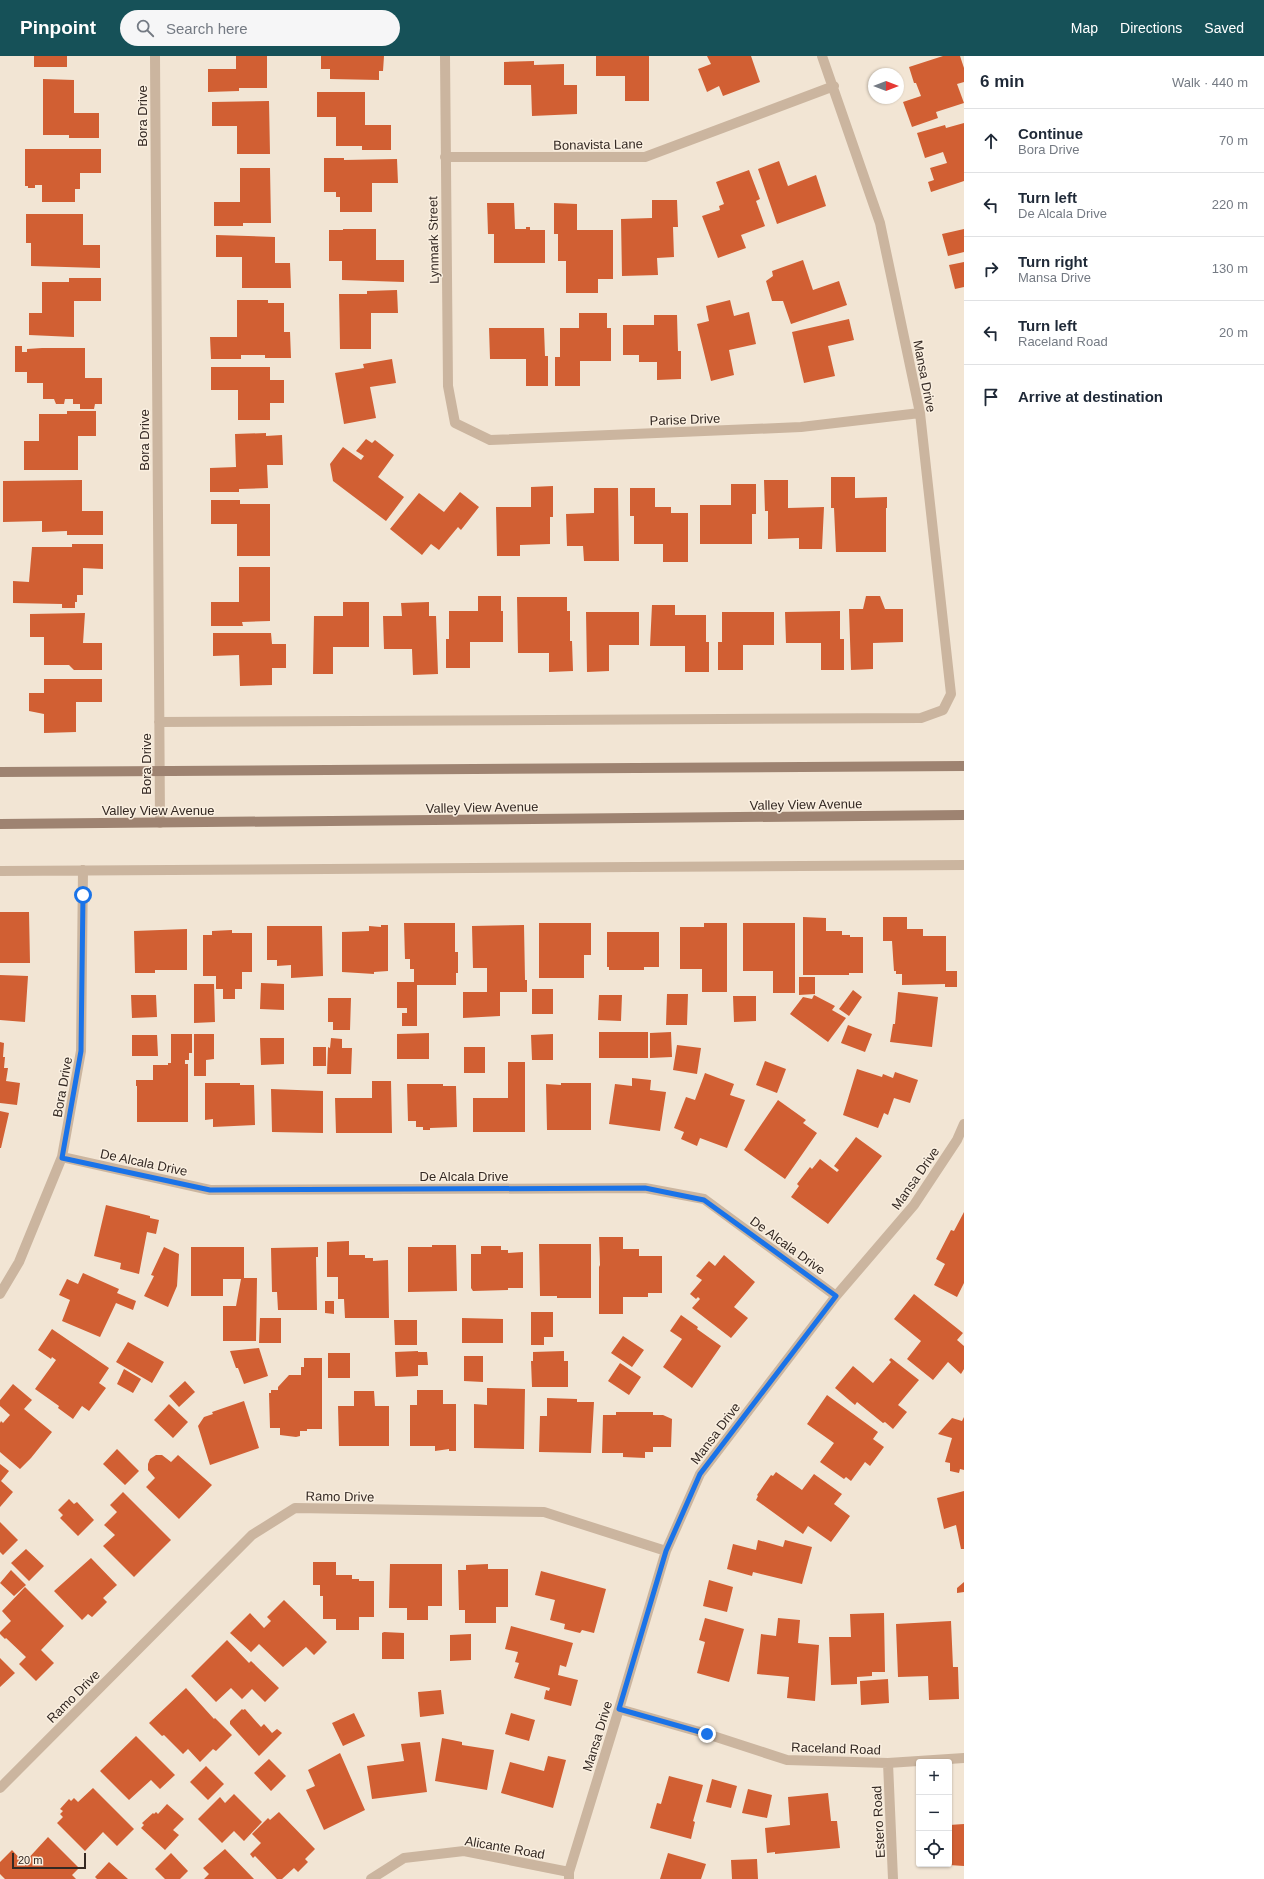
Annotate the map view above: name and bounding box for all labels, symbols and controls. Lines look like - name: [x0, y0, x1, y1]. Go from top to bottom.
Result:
- search box: [120, 10, 400, 46]
- text: Pinpoint: [20, 17, 96, 38]
- icon: search: [134, 17, 156, 39]
- text: Search here: [166, 20, 248, 37]
- text: Map: [1071, 20, 1098, 36]
- text: Directions: [1120, 20, 1182, 36]
- text: Saved: [1204, 20, 1244, 36]
- north arrow: [868, 68, 904, 104]
- text: 6 min: [980, 72, 1024, 91]
- text: Walk · 440 m: [1172, 75, 1248, 90]
- street label: Bora Drive: [135, 85, 150, 147]
- text: Continue: [1018, 125, 1083, 142]
- icon: ahead: [980, 130, 1002, 152]
- text: 70 m: [1219, 133, 1248, 148]
- street label: Bonavista Lane: [553, 136, 643, 153]
- text: Bora Drive: [1018, 142, 1079, 157]
- text: Turn left: [1018, 189, 1077, 206]
- icon: left: [980, 194, 1002, 216]
- street label: Lynmark Street: [425, 196, 442, 284]
- text: 220 m: [1212, 197, 1248, 212]
- text: De Alcala Drive: [1018, 206, 1107, 221]
- text: Turn right: [1018, 253, 1088, 270]
- icon: right: [980, 258, 1002, 280]
- text: 130 m: [1212, 261, 1248, 276]
- text: Mansa Drive: [1018, 270, 1091, 285]
- text: Turn left: [1018, 317, 1077, 334]
- icon: left: [980, 322, 1002, 344]
- text: 20 m: [1219, 325, 1248, 340]
- text: Raceland Road: [1018, 334, 1108, 349]
- street label: Mansa Drive: [910, 339, 939, 413]
- icon: arrive: [980, 386, 1002, 408]
- text: Arrive at destination: [1018, 388, 1163, 405]
- street label: Bora Drive: [137, 409, 152, 471]
- street label: Parise Drive: [649, 411, 721, 428]
- street label: Bora Drive: [139, 733, 154, 795]
- street label: Valley View Avenue: [750, 796, 863, 813]
- street label: Valley View Avenue: [426, 799, 539, 816]
- street label: Valley View Avenue: [102, 803, 214, 818]
- route start: [74, 886, 92, 904]
- street label: Bora Drive: [50, 1056, 75, 1119]
- street label: Mansa Drive: [888, 1144, 942, 1212]
- street label: De Alcala Drive: [99, 1146, 189, 1179]
- street label: De Alcala Drive: [420, 1169, 508, 1184]
- street label: De Alcala Drive: [747, 1213, 828, 1278]
- street label: Mansa Drive: [687, 1400, 743, 1467]
- street label: Ramo Drive: [306, 1488, 374, 1505]
- street label: Ramo Drive: [44, 1667, 103, 1726]
- street label: Mansa Drive: [580, 1699, 615, 1773]
- route end: [698, 1725, 716, 1743]
- street label: Raceland Road: [791, 1739, 881, 1758]
- map controls: [916, 1759, 952, 1867]
- button: +: [916, 1759, 952, 1795]
- street label: Estero Road: [869, 1785, 888, 1858]
- button: −: [916, 1795, 952, 1831]
- button: locate: [916, 1831, 952, 1867]
- street label: Alicante Road: [464, 1833, 546, 1862]
- scale bar: [12, 1851, 86, 1870]
- text: 20 m: [18, 1854, 42, 1866]

